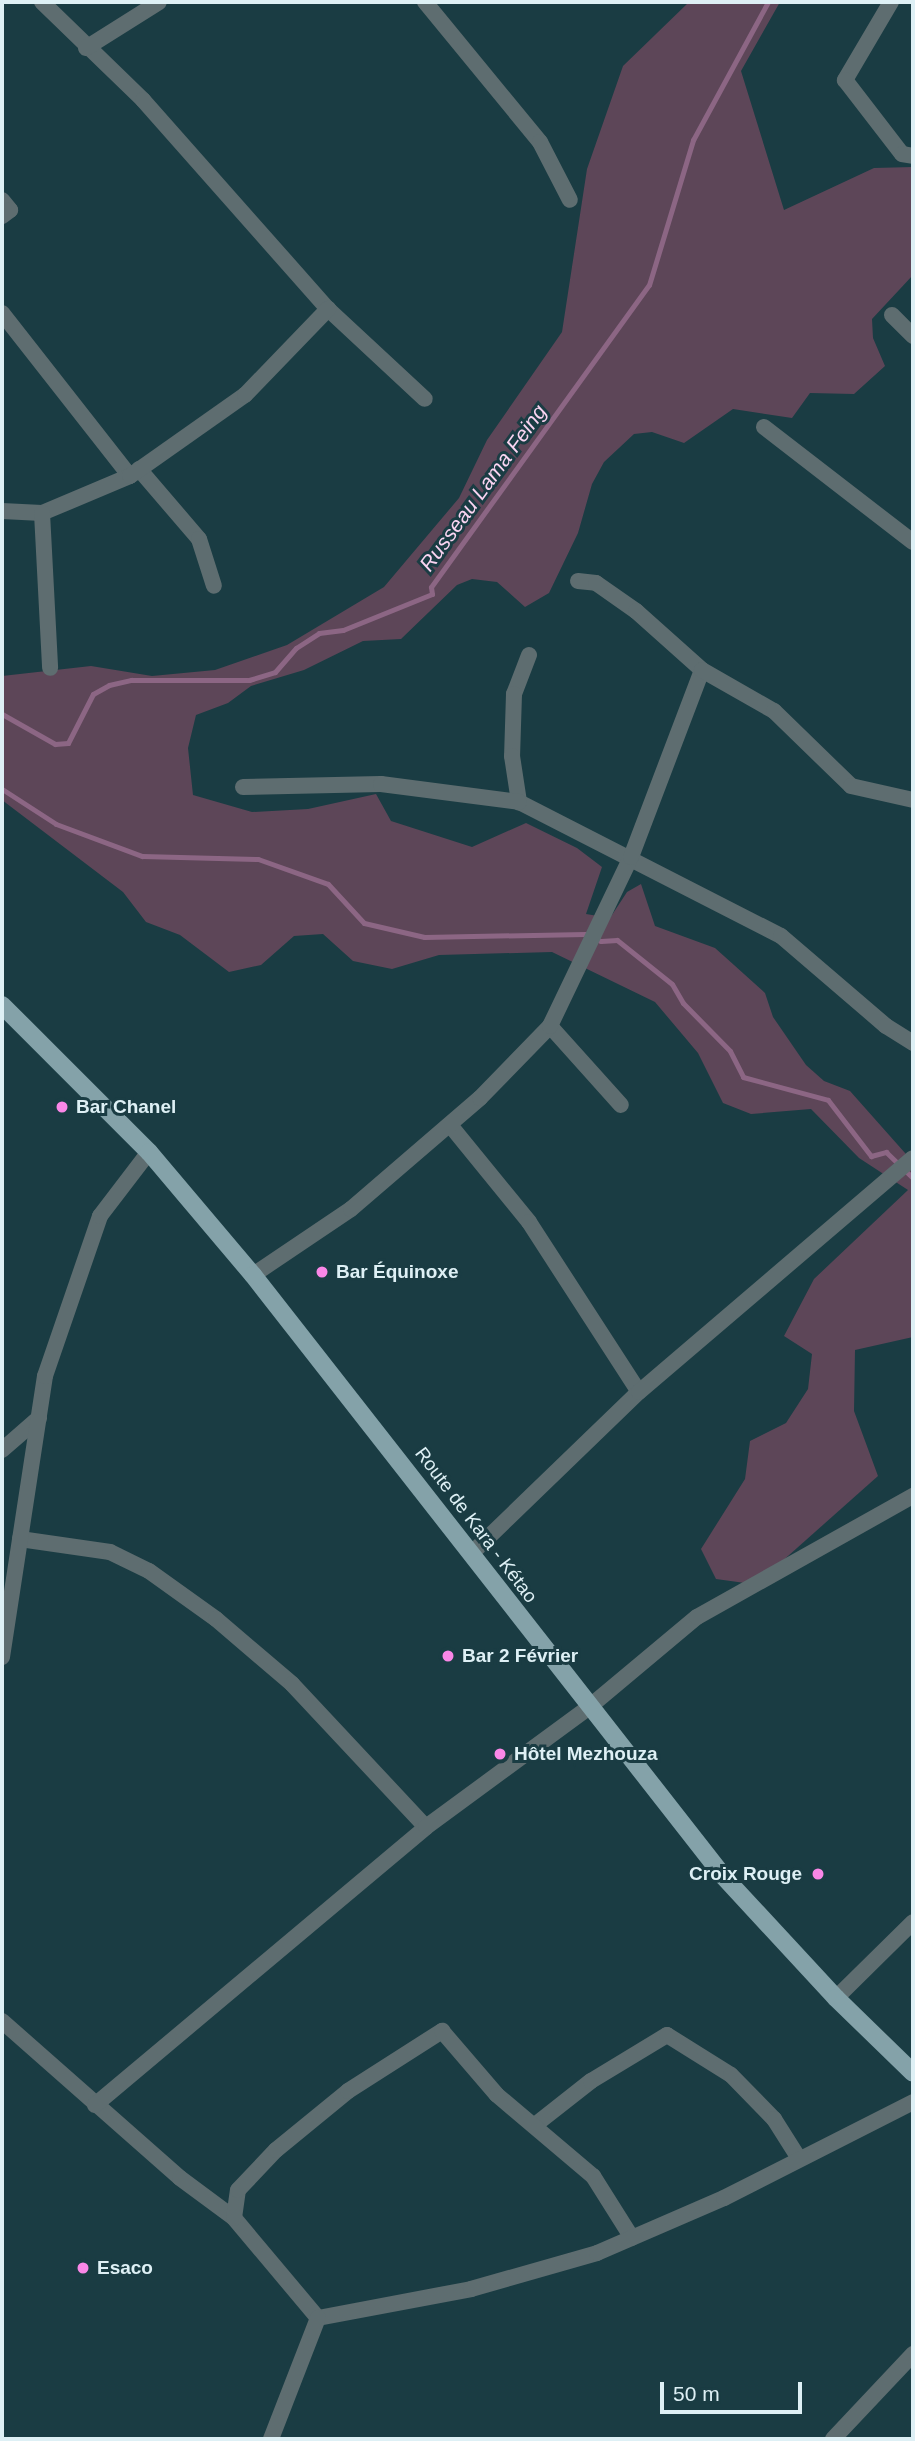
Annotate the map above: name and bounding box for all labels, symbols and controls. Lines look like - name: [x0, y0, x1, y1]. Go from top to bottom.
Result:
- water label: Russeau Lama Feing: [414, 400, 552, 576]
- place label: Bar Chanel: [76, 1096, 176, 1118]
- marker: Bar Chanel: [54, 1099, 70, 1115]
- place label: Bar Équinoxe: [336, 1261, 458, 1283]
- marker: Bar Équinoxe: [314, 1264, 330, 1280]
- street label: Route de Kara - Kétao: [410, 1443, 542, 1607]
- place label: Bar 2 Février: [462, 1645, 578, 1667]
- marker: Bar 2 Février: [440, 1648, 456, 1664]
- place label: Hôtel Mezhouza: [514, 1743, 658, 1765]
- marker: Hôtel Mezhouza: [492, 1746, 508, 1762]
- place label: Croix Rouge: [689, 1863, 802, 1885]
- marker: Croix Rouge: [808, 1864, 828, 1884]
- place label: Esaco: [97, 2257, 153, 2279]
- marker: Esaco: [75, 2260, 91, 2276]
- scale bar: [663, 2368, 805, 2412]
- text: 50 m: [673, 2382, 720, 2405]

